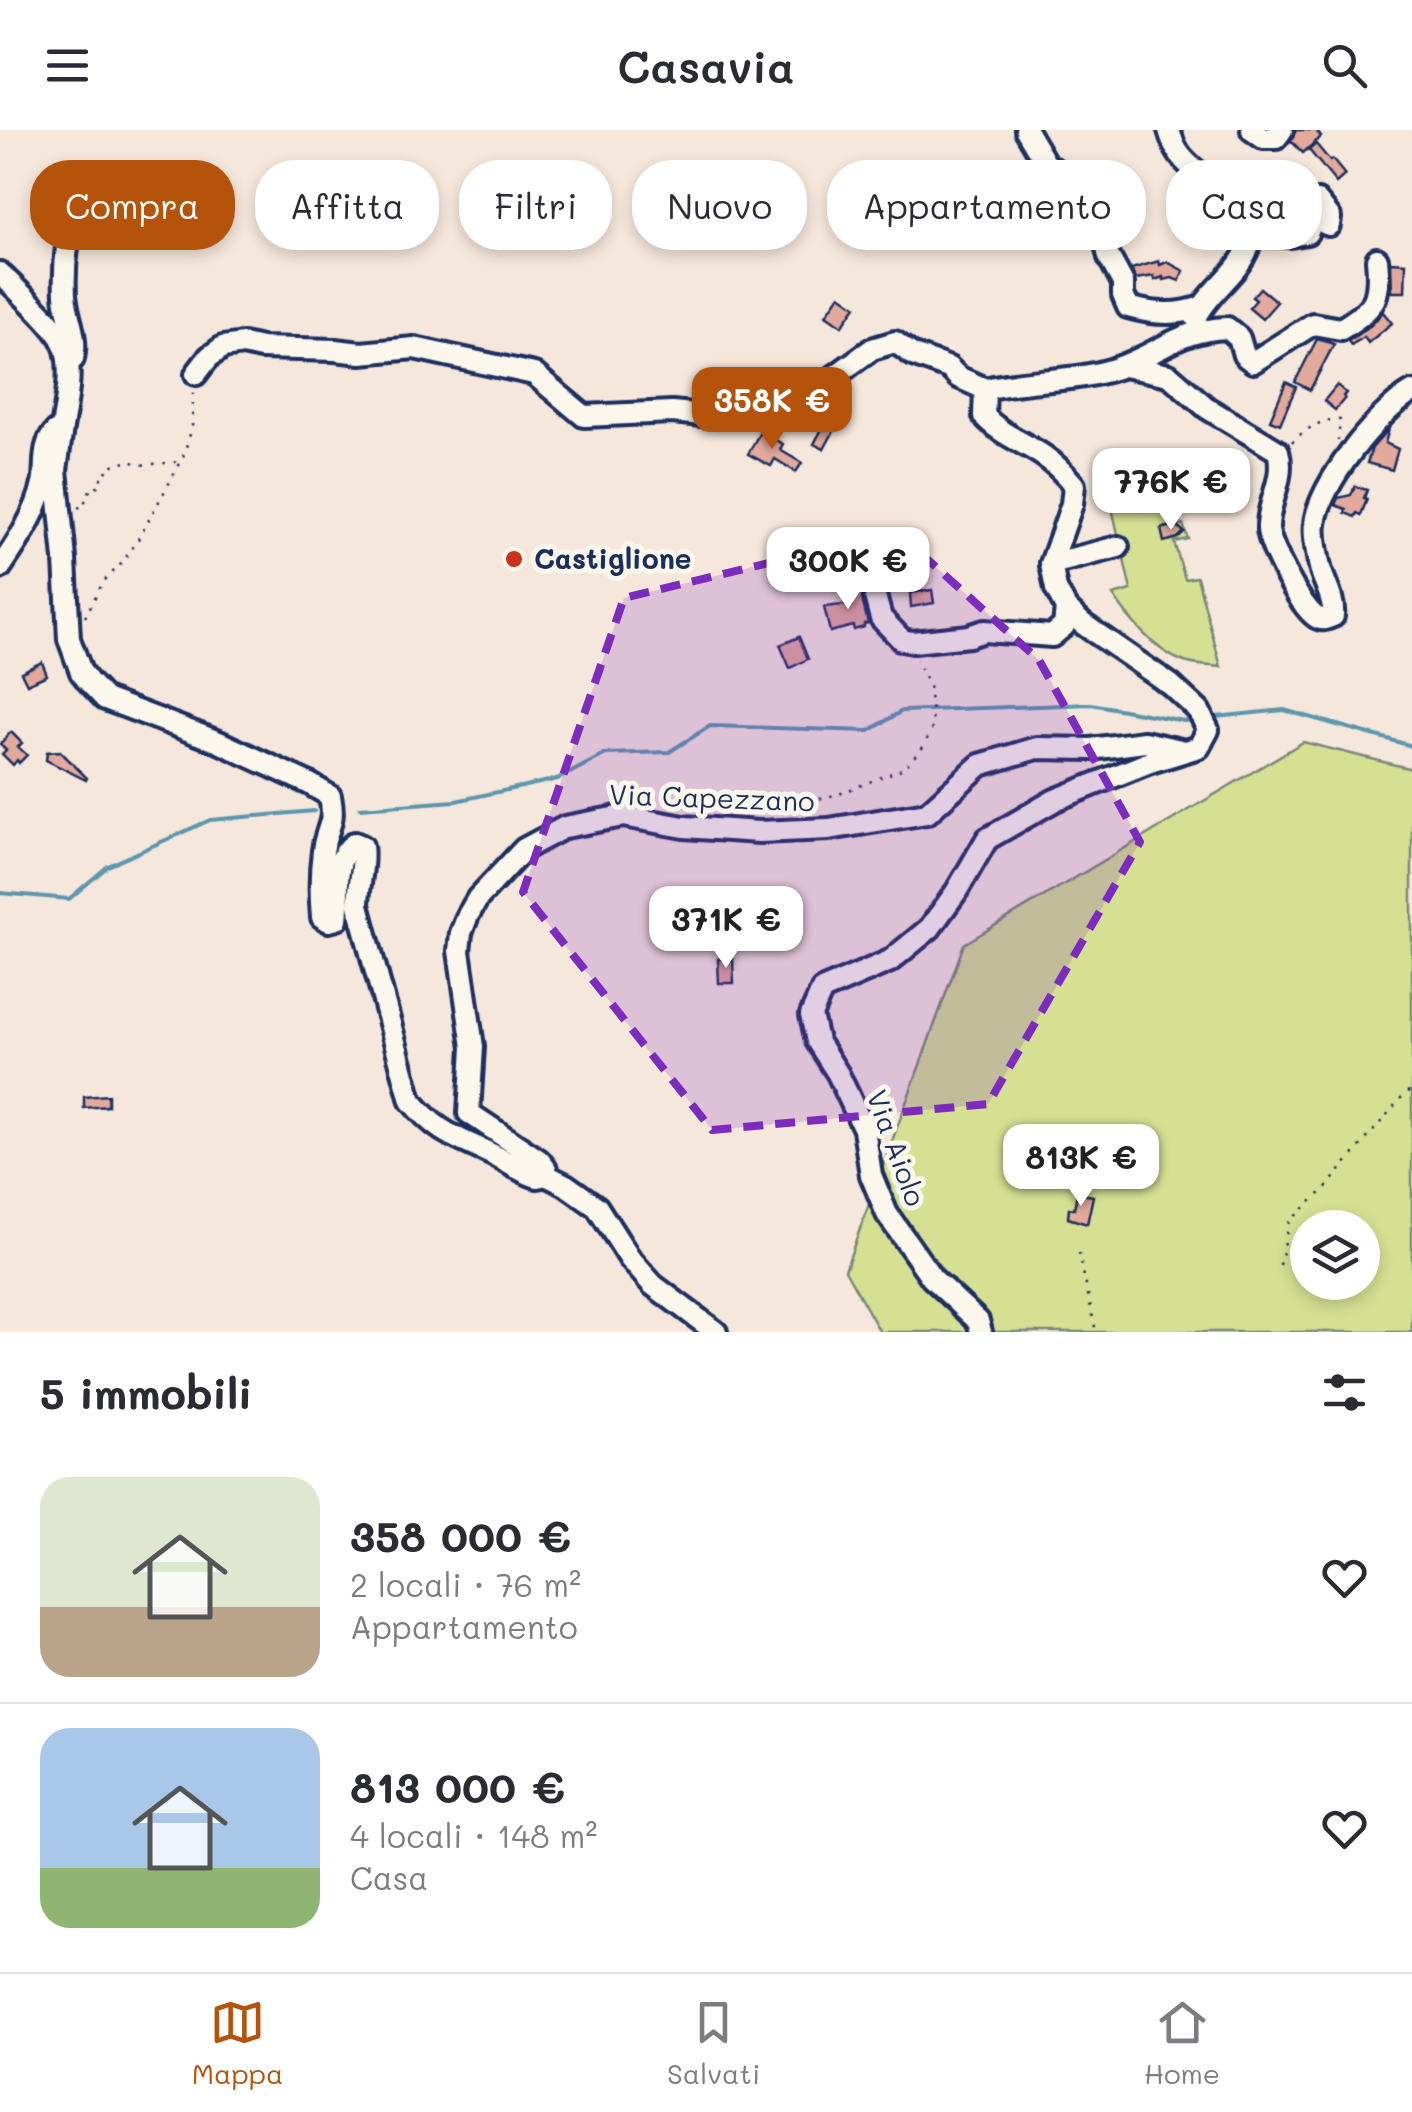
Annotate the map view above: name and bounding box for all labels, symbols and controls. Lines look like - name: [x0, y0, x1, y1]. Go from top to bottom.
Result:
- text: Casavia: [617, 36, 795, 94]
- icon: menu: [40, 38, 95, 93]
- icon: search: [1317, 38, 1372, 93]
- chip: Compra: [30, 160, 235, 250]
- chip: Affitta: [255, 160, 439, 250]
- chip: Filtri: [459, 160, 612, 250]
- chip: Nuovo: [632, 160, 807, 250]
- chip: Appartamento: [827, 160, 1146, 250]
- chip: Casa: [1166, 160, 1322, 250]
- pin: 358K €: [691, 367, 853, 452]
- text: 358K €: [714, 378, 830, 420]
- pin: 776K €: [1090, 448, 1252, 533]
- text: 776K €: [1114, 459, 1228, 501]
- pin: 300K €: [767, 527, 929, 612]
- text: 300K €: [789, 538, 907, 580]
- place label: Castiglione: [534, 540, 691, 576]
- marker: Castiglione: [503, 548, 525, 570]
- street label: Via Capezzano: [609, 775, 815, 819]
- pin: 371K €: [645, 886, 807, 971]
- text: 371K €: [671, 897, 781, 939]
- street label: Via Aiolo: [859, 1085, 935, 1211]
- pin: 813K €: [1000, 1124, 1162, 1209]
- text: 813K €: [1025, 1135, 1137, 1177]
- map controls: [1290, 1210, 1380, 1300]
- button: layers: [1290, 1210, 1380, 1300]
- text: 5 immobili: [40, 1365, 252, 1420]
- icon: filters: [1317, 1365, 1372, 1420]
- text: 358 000 €: [350, 1508, 571, 1563]
- icon: home: [120, 1517, 240, 1637]
- icon: heart: [1317, 1550, 1372, 1605]
- text: 2 locali · 76 m²: [350, 1563, 581, 1605]
- text: Appartamento: [350, 1605, 578, 1647]
- text: 813 000 €: [350, 1759, 565, 1814]
- icon: home: [120, 1768, 240, 1888]
- icon: heart: [1317, 1801, 1372, 1856]
- text: 4 locali · 148 m²: [350, 1814, 597, 1856]
- text: Casa: [350, 1856, 428, 1898]
- tab: Mappa: [192, 1995, 284, 2091]
- tab: Salvati: [667, 1995, 760, 2091]
- tab: Home: [1144, 1995, 1220, 2091]

